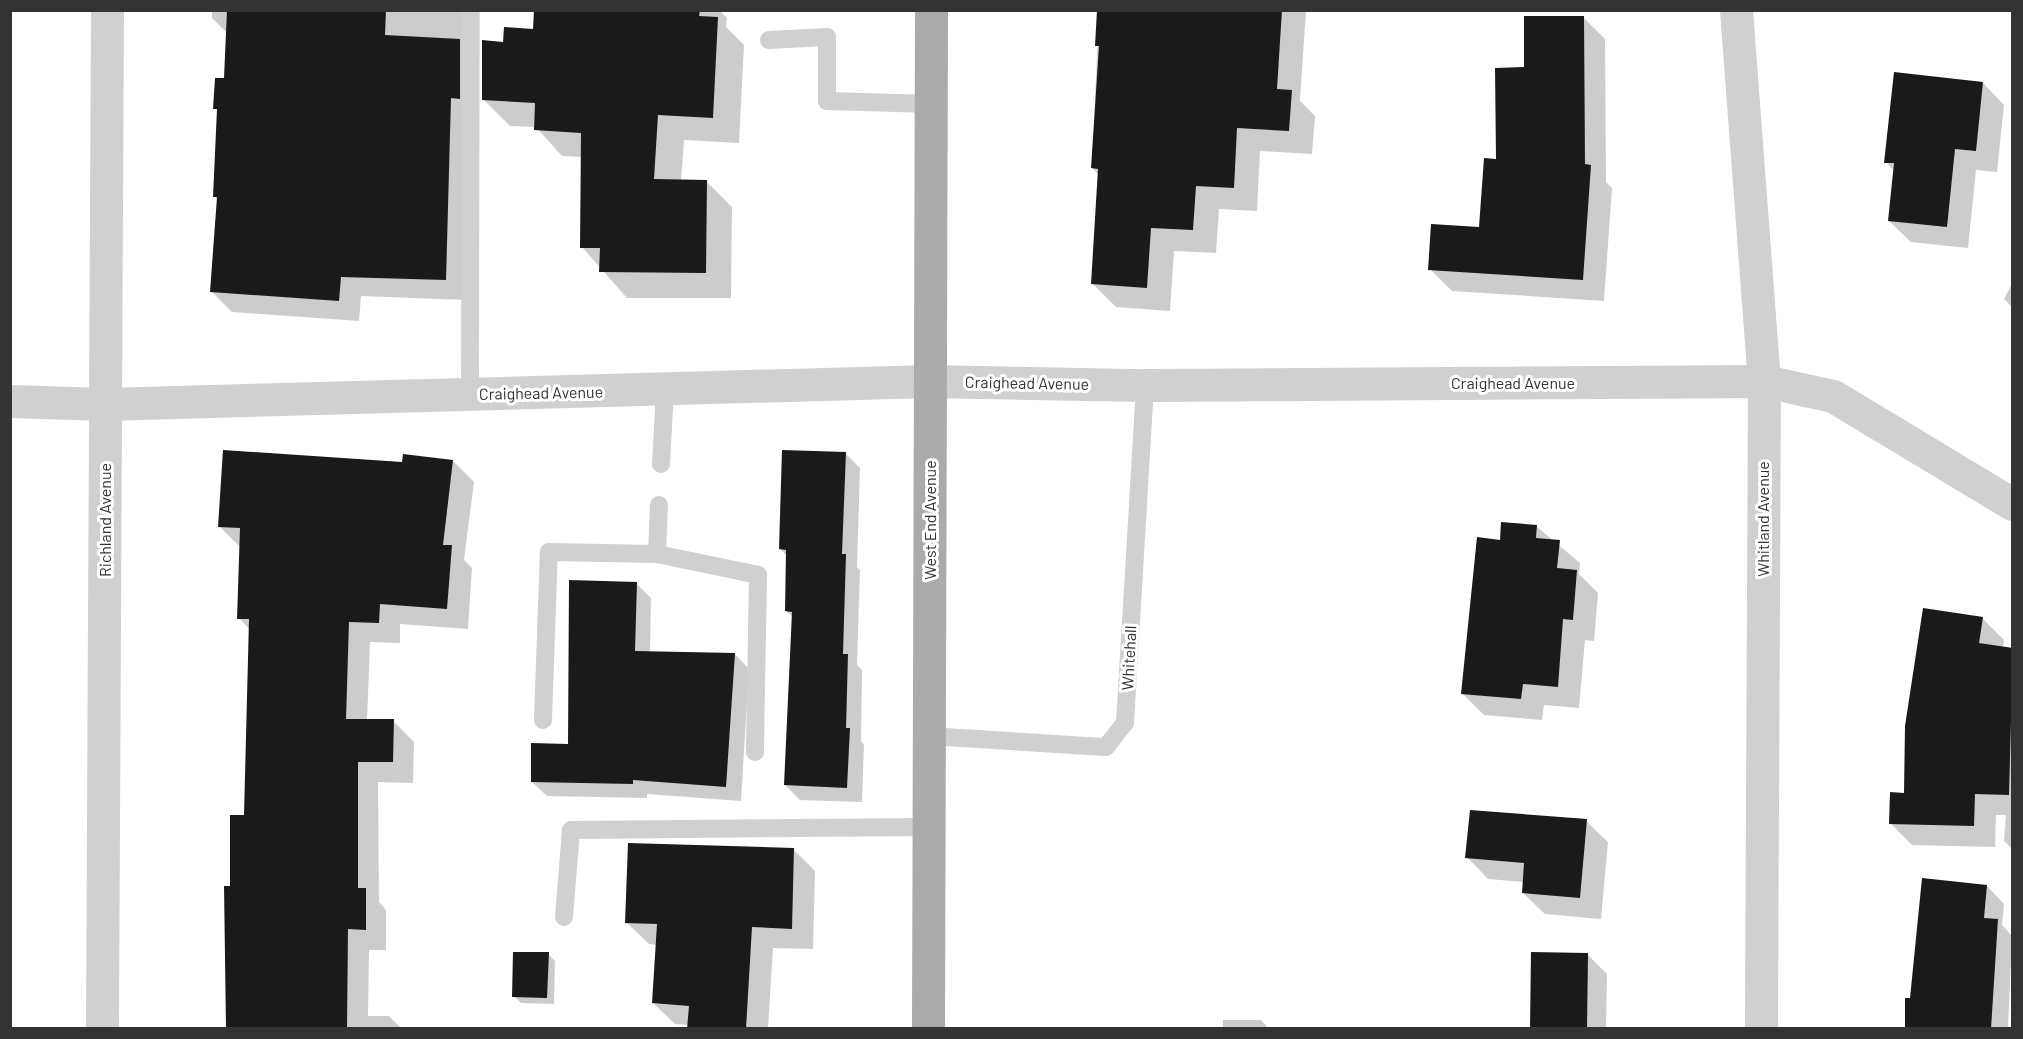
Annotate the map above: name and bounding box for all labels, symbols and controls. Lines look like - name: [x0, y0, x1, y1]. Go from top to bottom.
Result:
- street label: Craighead Avenue: [965, 372, 1089, 394]
- street label: Craighead Avenue: [1451, 373, 1575, 393]
- street label: Craighead Avenue: [479, 382, 603, 404]
- street label: West End Avenue: [920, 460, 940, 580]
- street label: Whitland Avenue: [1753, 461, 1773, 577]
- street label: Richland Avenue: [95, 463, 115, 577]
- street label: Whitehall: [1118, 625, 1140, 691]

